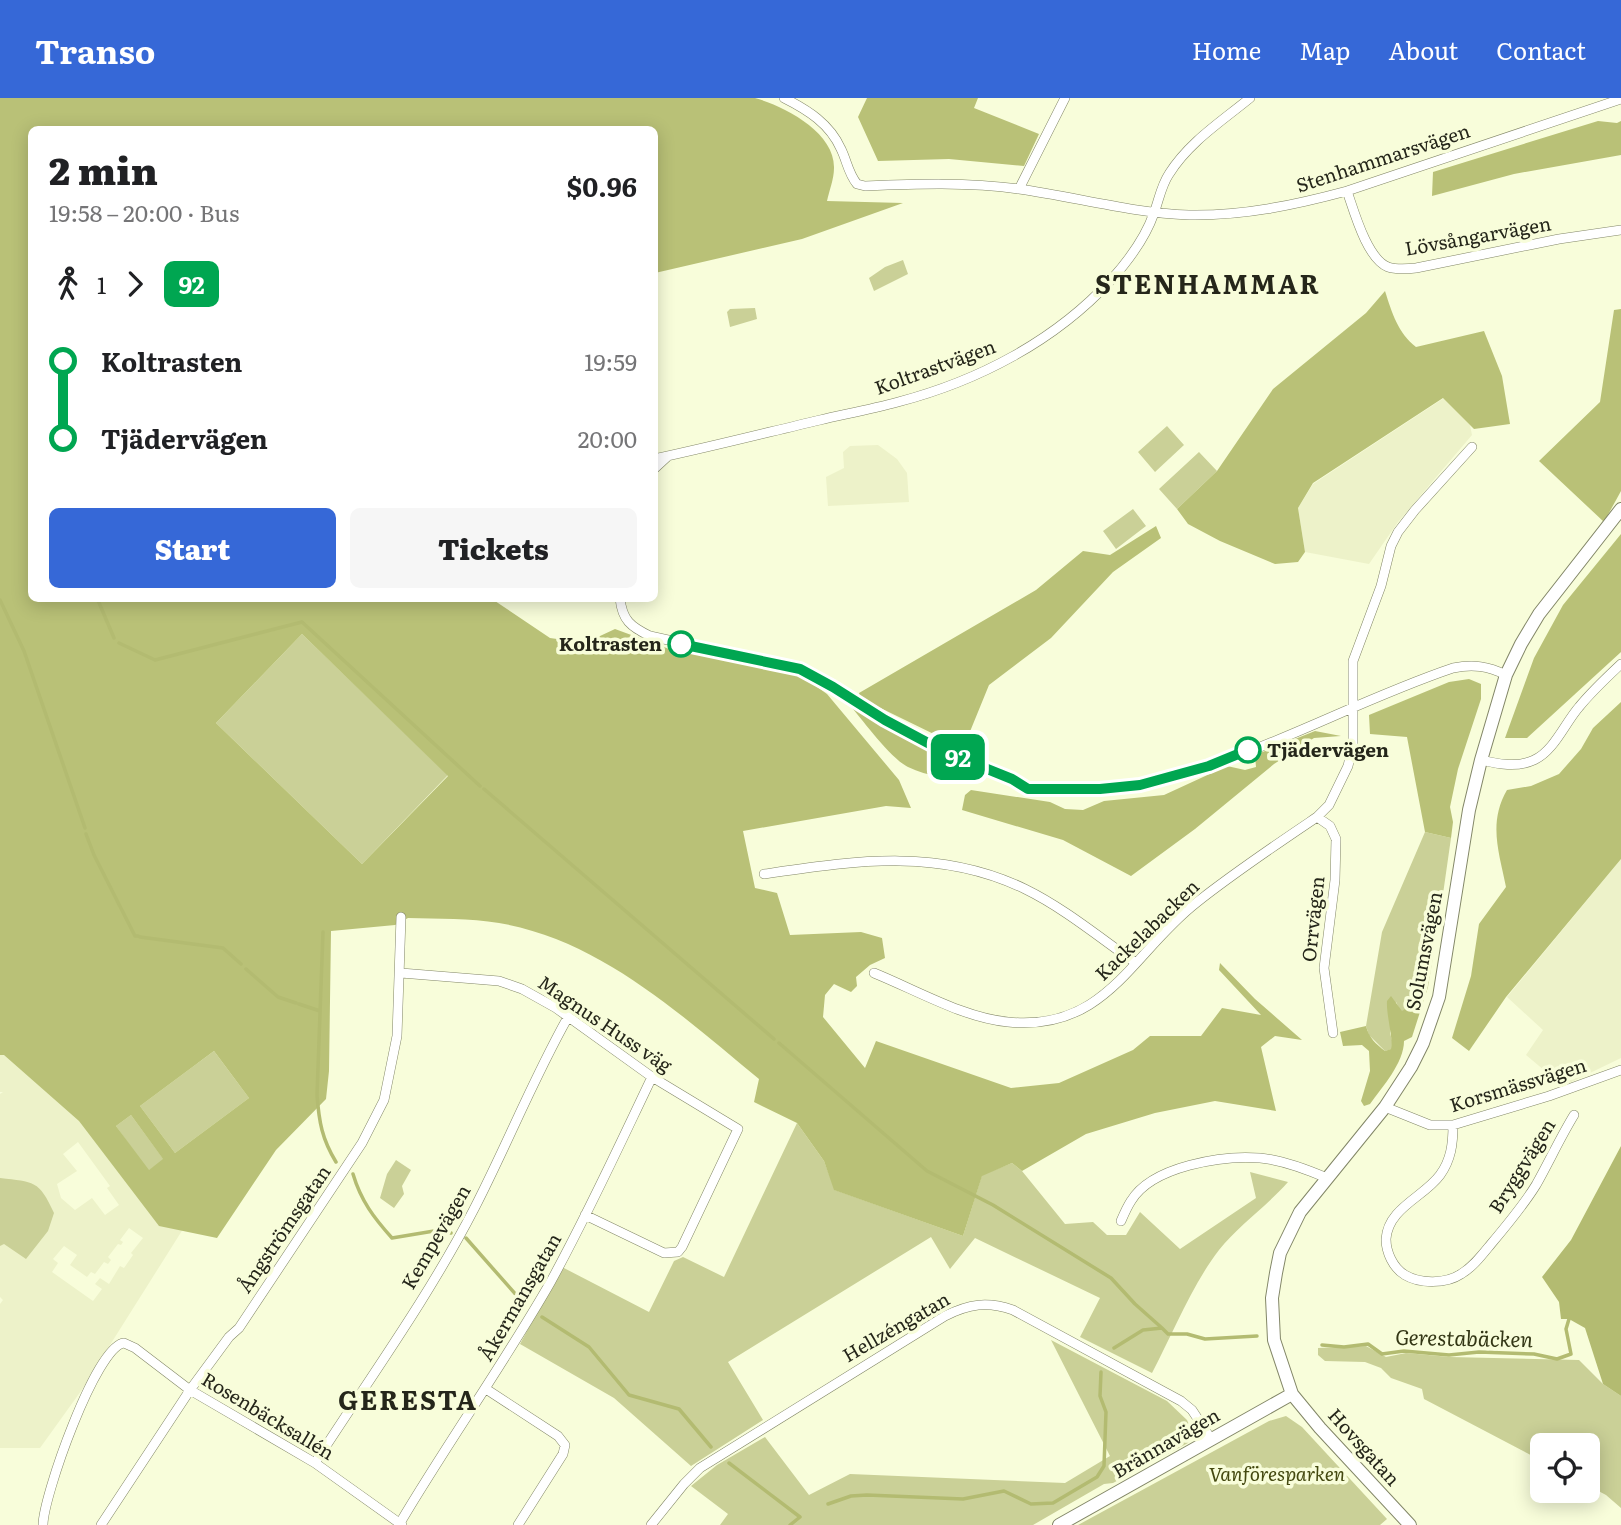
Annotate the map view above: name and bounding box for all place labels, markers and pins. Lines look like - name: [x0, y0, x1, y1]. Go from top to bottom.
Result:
- place label: Koltrasten: [559, 629, 662, 657]
- marker: Koltrasten: [668, 631, 694, 657]
- place label: Tjädervägen: [1267, 735, 1389, 763]
- marker: Tjädervägen: [1235, 737, 1261, 763]

